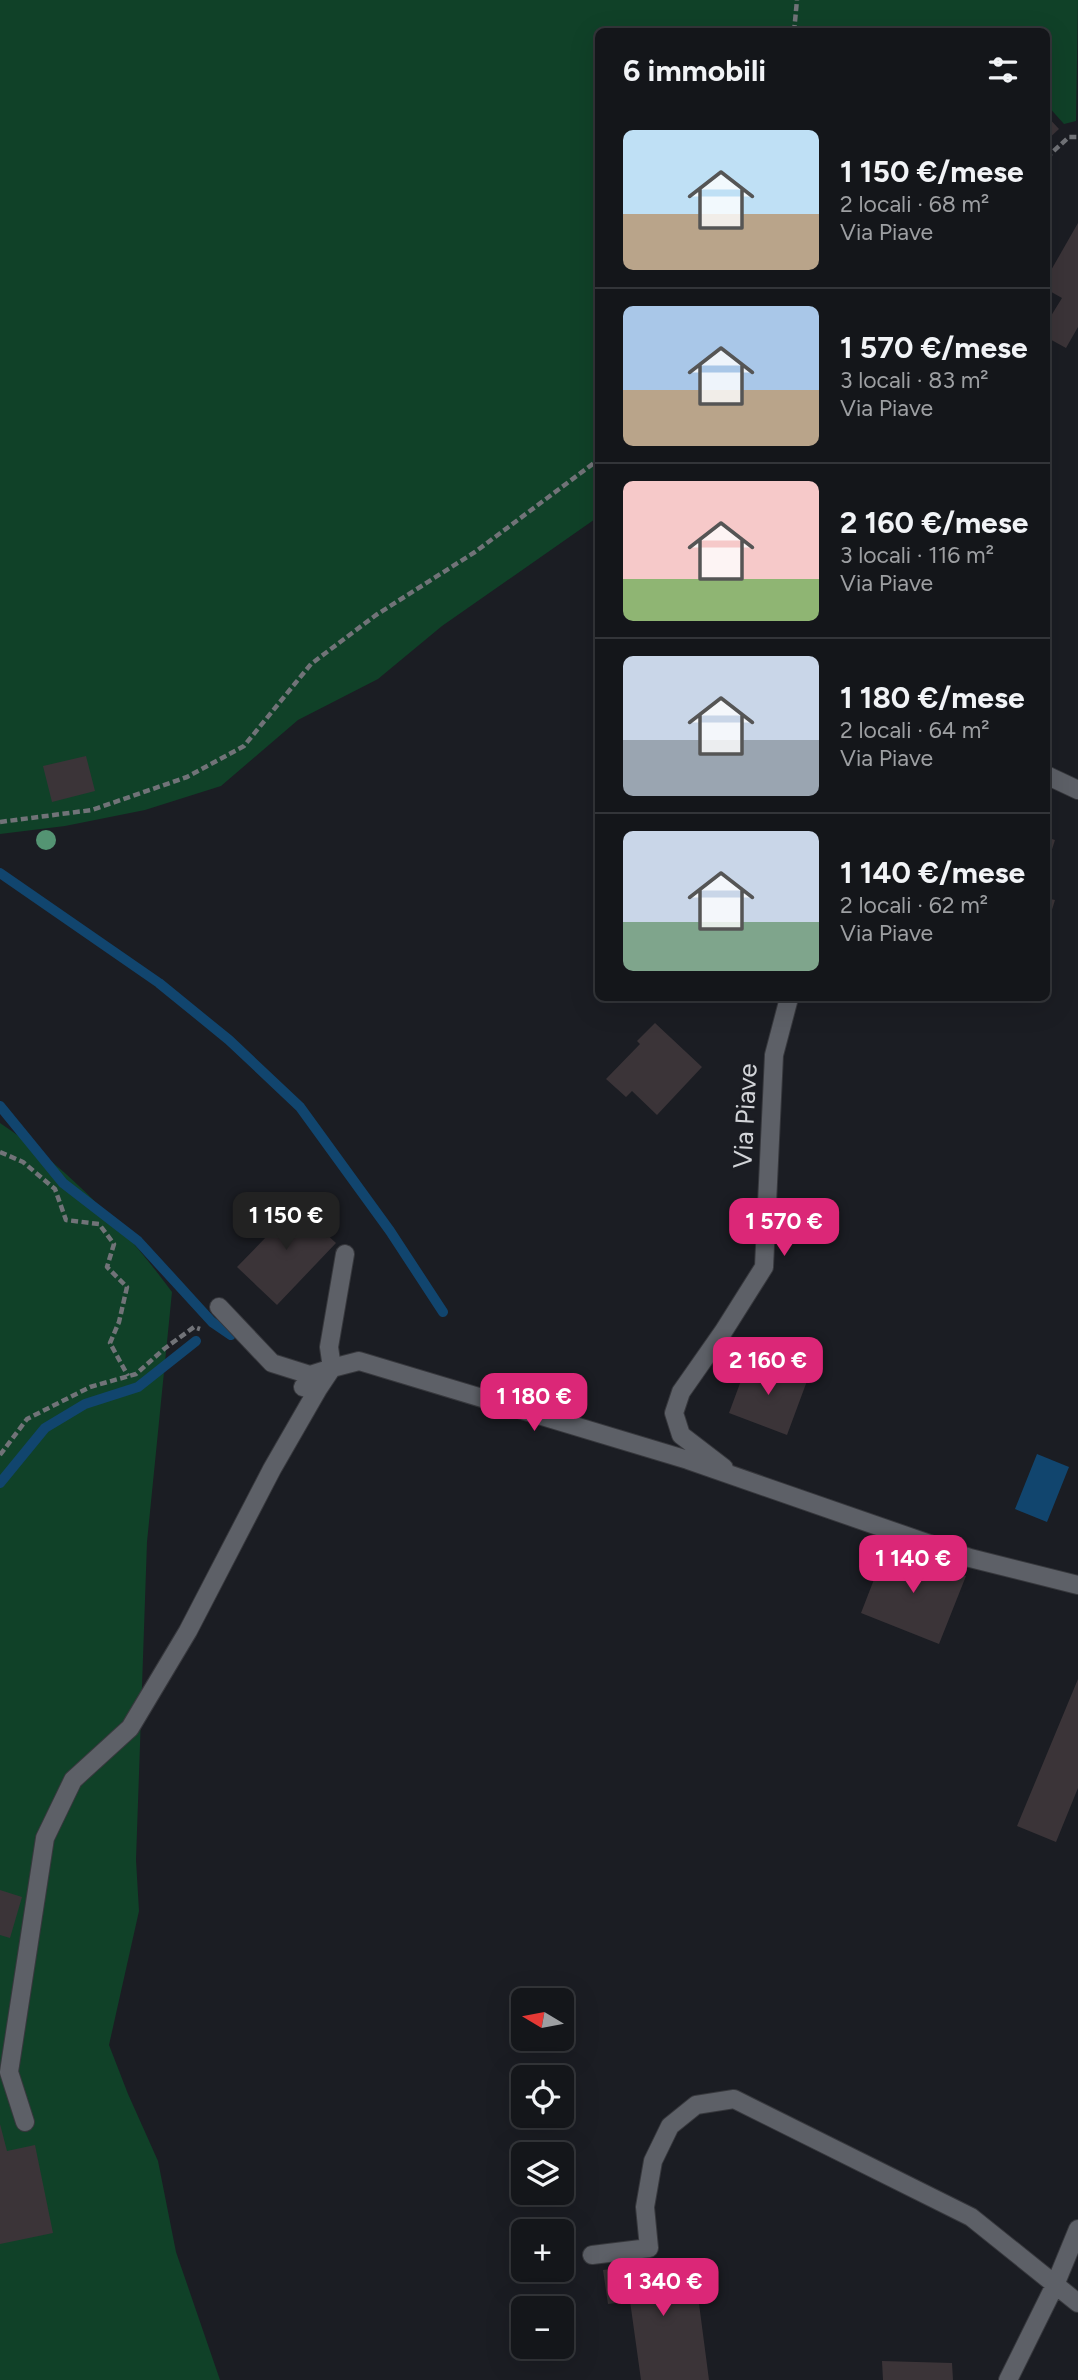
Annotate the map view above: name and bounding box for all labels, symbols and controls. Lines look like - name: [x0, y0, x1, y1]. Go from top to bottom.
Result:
- icon: filters: [984, 51, 1022, 89]
- text: 6 immobili: [623, 52, 766, 89]
- text: 1 150 €/mese: [840, 153, 1024, 190]
- icon: home: [679, 158, 763, 242]
- text: 2 locali · 68 m²: [840, 190, 989, 218]
- text: Via Piave: [840, 218, 933, 246]
- text: 1 570 €/mese: [840, 329, 1028, 366]
- icon: home: [679, 334, 763, 418]
- text: 3 locali · 83 m²: [840, 366, 989, 394]
- text: Via Piave: [840, 394, 933, 422]
- text: 2 160 €/mese: [840, 504, 1028, 541]
- icon: home: [679, 509, 763, 593]
- text: 3 locali · 116 m²: [840, 541, 994, 569]
- text: Via Piave: [840, 569, 933, 597]
- text: 1 180 €/mese: [840, 679, 1025, 716]
- icon: home: [679, 684, 763, 768]
- text: 2 locali · 64 m²: [840, 716, 990, 744]
- text: Via Piave: [840, 744, 933, 772]
- text: 1 140 €/mese: [840, 854, 1025, 891]
- icon: home: [679, 859, 763, 943]
- text: 2 locali · 62 m²: [840, 891, 988, 919]
- text: Via Piave: [840, 919, 933, 947]
- street label: Via Piave: [726, 1063, 764, 1169]
- pin: 1 150 €: [221, 1192, 351, 1252]
- pin: 1 570 €: [719, 1198, 849, 1258]
- text: 1 150 €: [249, 1201, 323, 1229]
- text: 1 570 €: [745, 1207, 823, 1235]
- pin: 2 160 €: [703, 1338, 833, 1397]
- text: 2 160 €: [729, 1346, 807, 1374]
- pin: 1 180 €: [469, 1374, 599, 1433]
- text: 1 180 €: [496, 1382, 572, 1410]
- pin: 1 140 €: [848, 1536, 978, 1595]
- text: 1 140 €: [875, 1544, 951, 1572]
- north arrow: [511, 1988, 574, 2051]
- map controls: [511, 1988, 574, 2359]
- button: locate: [511, 2065, 574, 2128]
- button: layers: [511, 2142, 574, 2205]
- button: +: [511, 2219, 574, 2282]
- pin: 1 340 €: [598, 2258, 728, 2318]
- text: 1 340 €: [624, 2267, 702, 2295]
- button: −: [511, 2296, 574, 2359]

